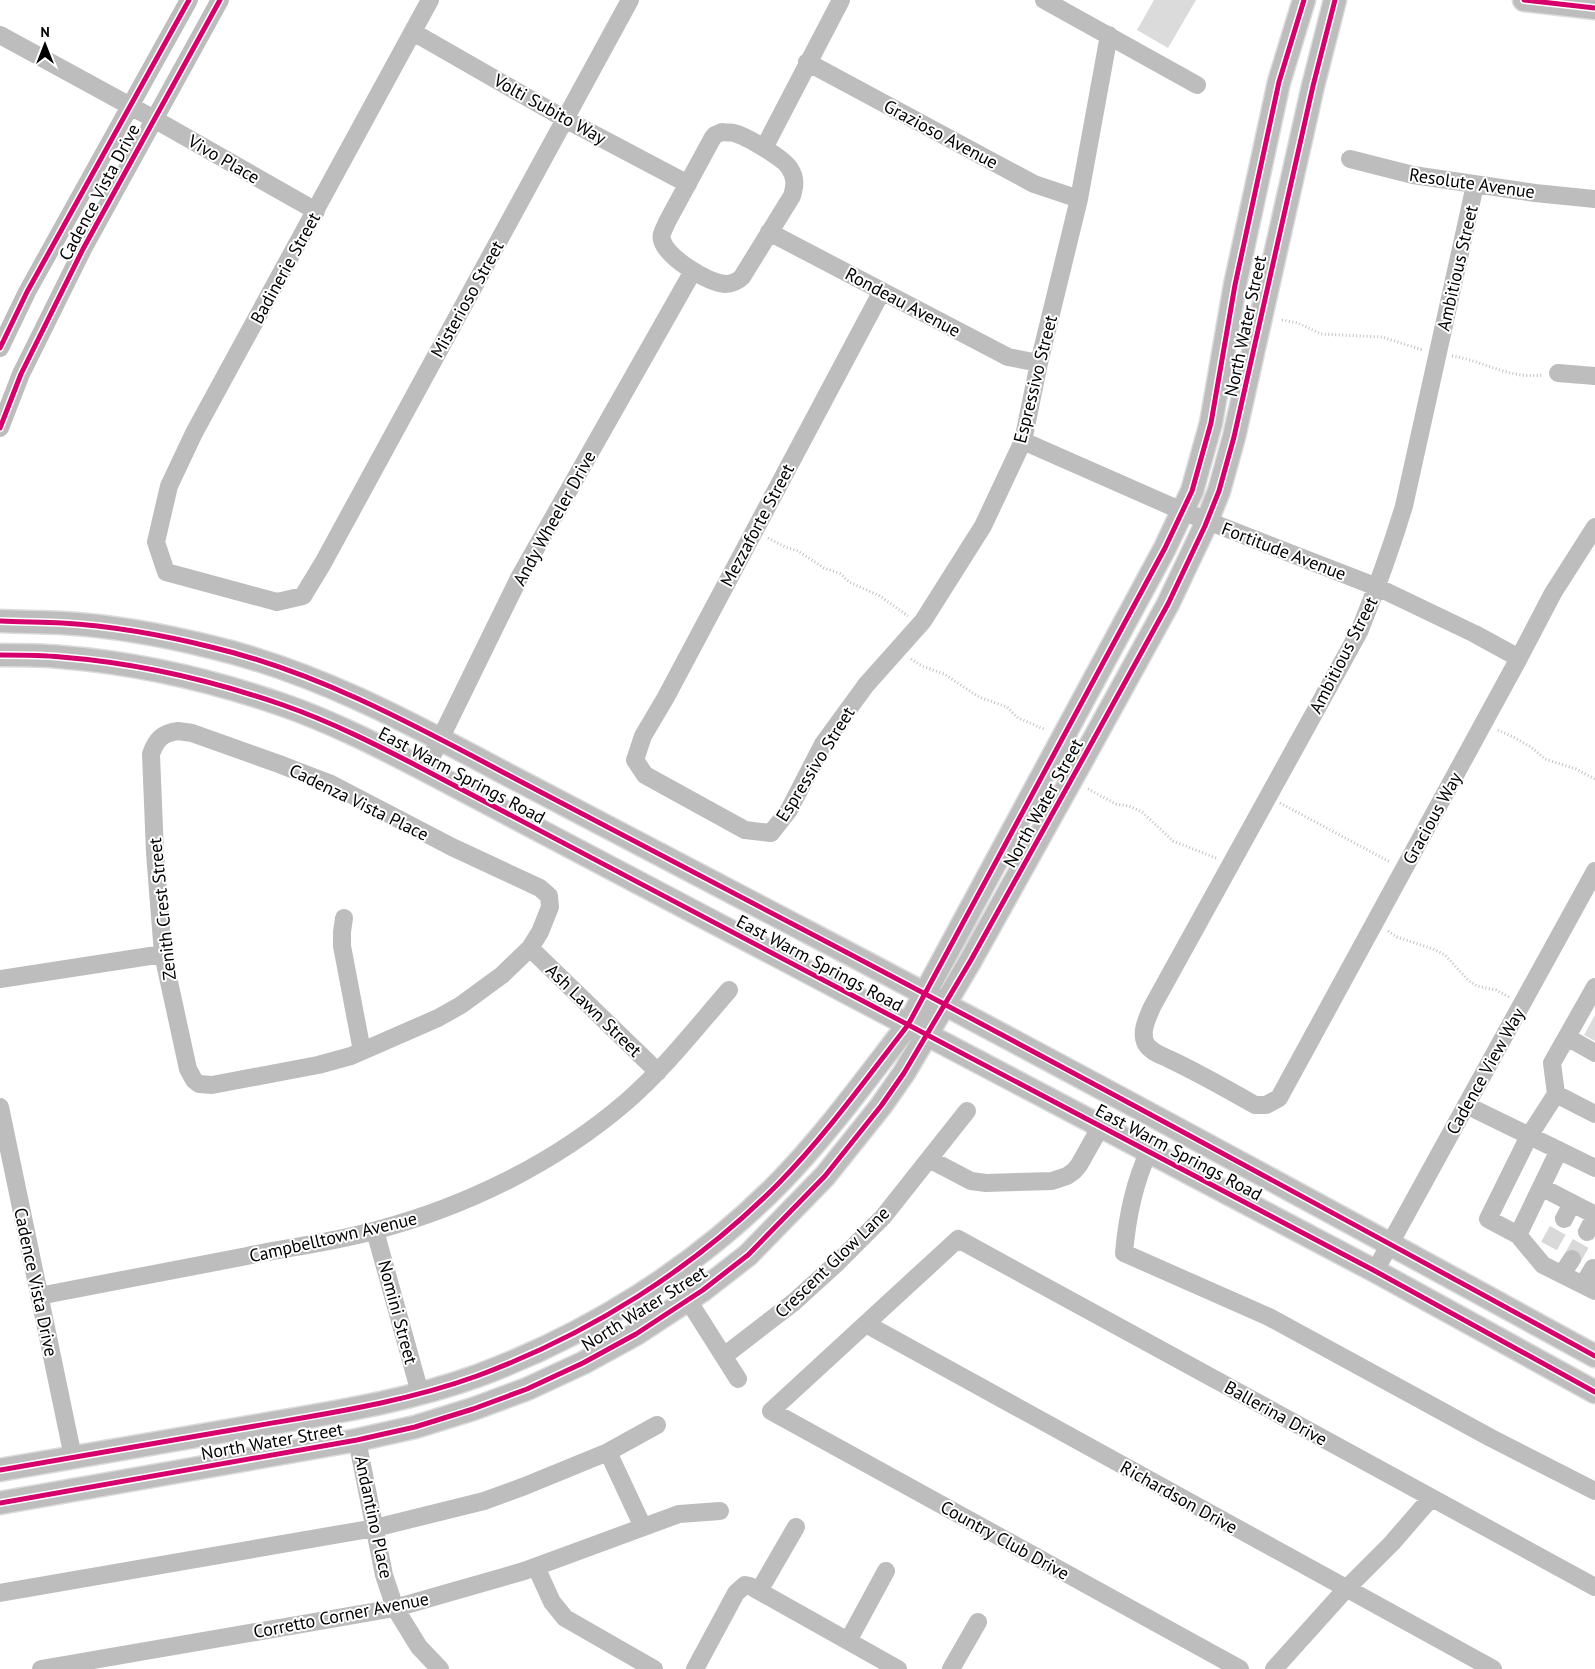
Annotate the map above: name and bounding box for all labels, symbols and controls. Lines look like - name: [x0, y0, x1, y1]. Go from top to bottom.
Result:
- north arrow: [20, 20, 70, 70]
- text: N: [40, 23, 50, 41]
- street label: Volti Subito Way: [489, 68, 611, 150]
- street label: Grazioso Avenue: [880, 94, 1002, 174]
- street label: Cadence Vista Drive: [53, 120, 145, 264]
- street label: Vivo Place: [183, 129, 264, 189]
- street label: Resolute Avenue: [1408, 163, 1536, 203]
- street label: Ambitious Street: [1431, 203, 1483, 333]
- street label: Badinerie Street: [245, 208, 325, 328]
- street label: Misterioso Street: [425, 236, 509, 362]
- street label: North Water Street: [1219, 253, 1271, 399]
- street label: Rondeau Avenue: [841, 262, 965, 342]
- street label: Espressivo Street: [1008, 313, 1062, 445]
- street label: Andy Wheeler Drive: [507, 446, 601, 590]
- street label: Mezzaforte Street: [715, 460, 799, 590]
- street label: Fortitude Avenue: [1218, 517, 1350, 585]
- street label: Ambitious Street: [1304, 593, 1382, 717]
- street label: Espressivo Street: [771, 702, 859, 826]
- street label: East Warm Springs Road: [375, 721, 549, 829]
- street label: North Water Street: [998, 735, 1088, 871]
- street label: Cadenza Vista Place: [285, 758, 433, 846]
- street label: Gracious Way: [1397, 767, 1467, 868]
- street label: Zenith Crest Street: [143, 837, 181, 981]
- street label: East Warm Springs Road: [733, 909, 907, 1017]
- street label: Ash Lawn Street: [541, 958, 647, 1062]
- street label: Cadence View Way: [1441, 1003, 1530, 1138]
- street label: East Warm Springs Road: [1092, 1098, 1266, 1206]
- street label: Crescent Glow Lane: [770, 1201, 894, 1323]
- street label: Cadence Vista Drive: [9, 1206, 63, 1358]
- street label: Campbelltown Avenue: [247, 1207, 419, 1267]
- street label: Nomini Street: [373, 1258, 423, 1366]
- street label: North Water Street: [577, 1260, 711, 1356]
- street label: Ballerina Drive: [1221, 1375, 1331, 1451]
- street label: North Water Street: [199, 1417, 345, 1465]
- street label: Andantino Place: [350, 1453, 398, 1581]
- street label: Richardson Drive: [1116, 1455, 1242, 1539]
- street label: Country Club Drive: [937, 1495, 1073, 1585]
- street label: Corretto Corner Avenue: [251, 1587, 431, 1643]

